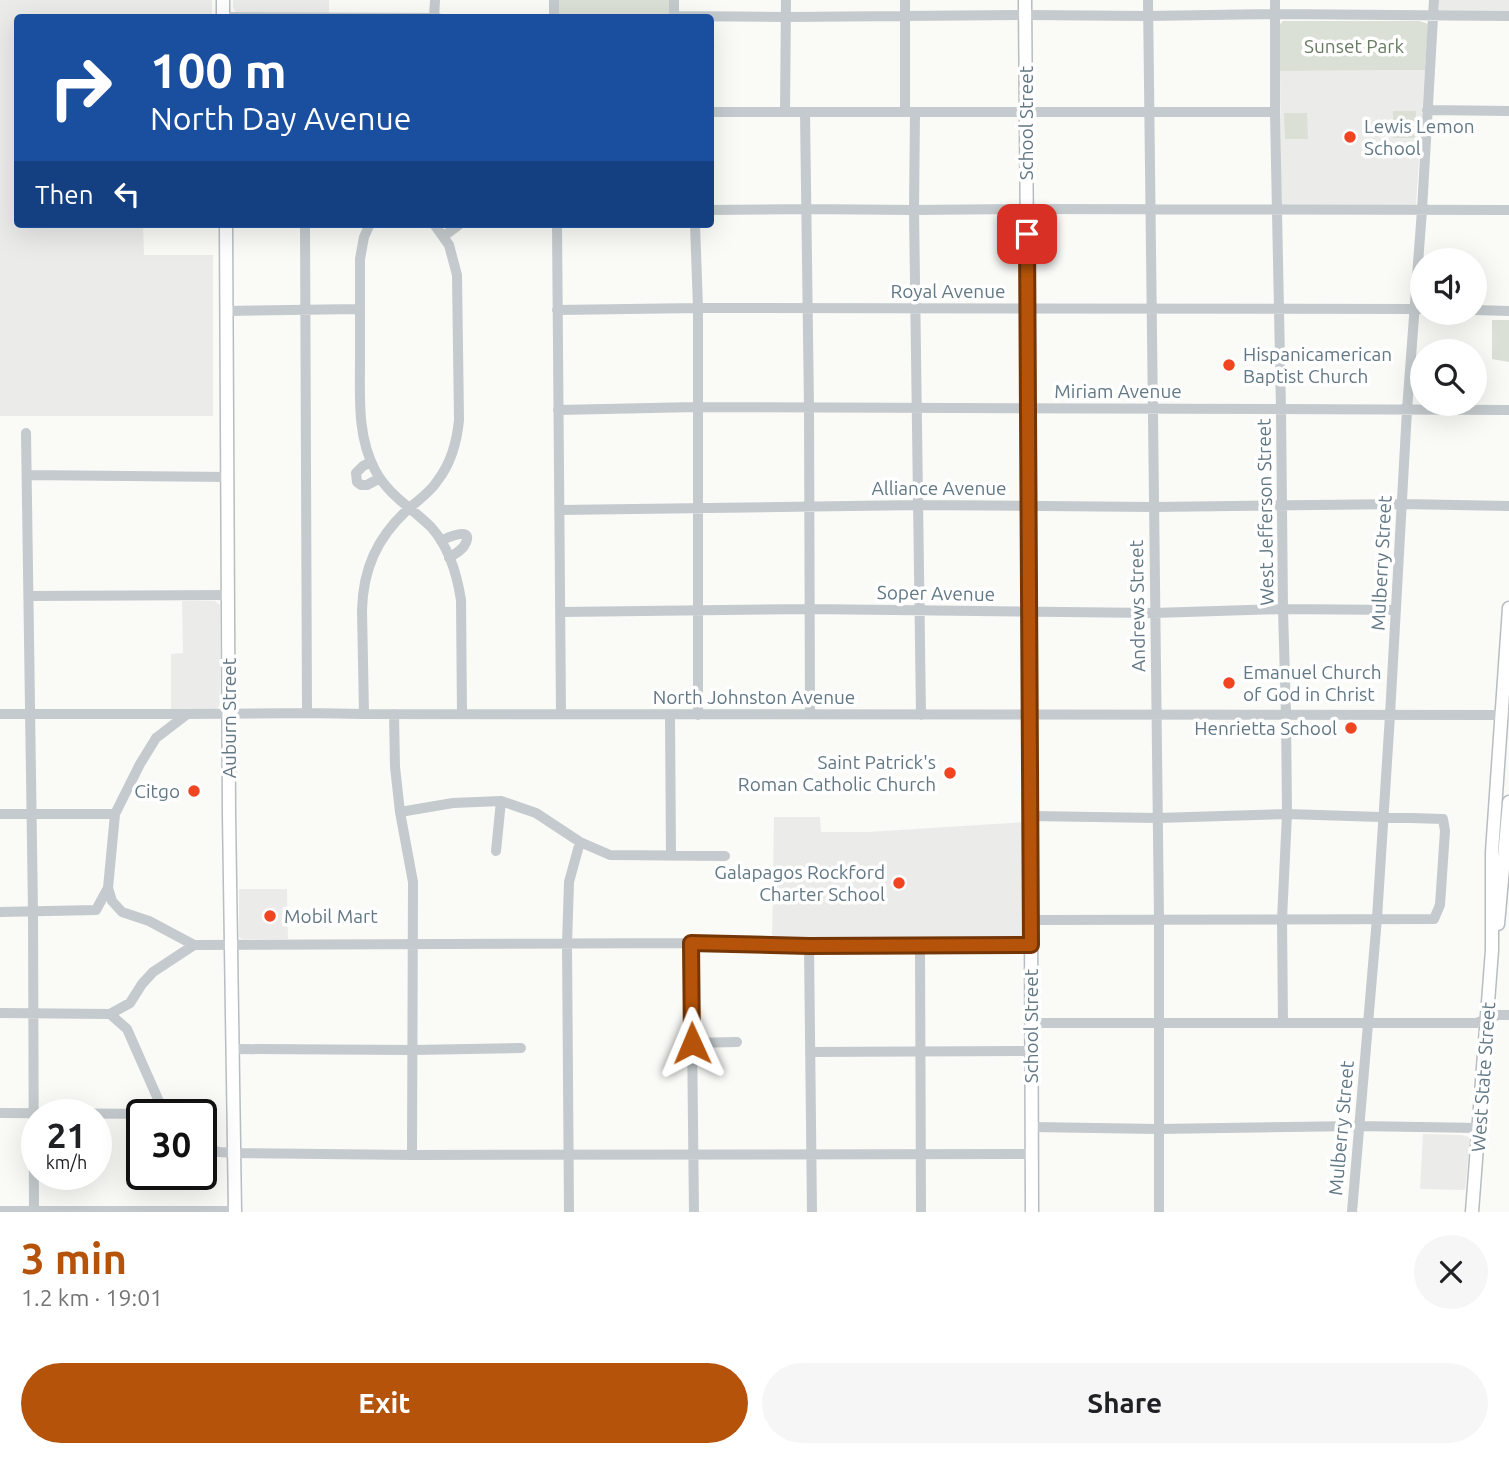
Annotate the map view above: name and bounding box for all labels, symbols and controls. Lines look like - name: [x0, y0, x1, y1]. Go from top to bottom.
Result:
- park label: Sunset Park: [1304, 35, 1404, 57]
- icon: right: [35, 42, 126, 133]
- text: 100 m: [150, 42, 287, 97]
- street label: School Street: [1015, 65, 1037, 180]
- text: North Day Avenue: [150, 100, 411, 136]
- place label: Lewis Lemon School: [1364, 115, 1475, 159]
- marker: Lewis Lemon School: [1342, 129, 1358, 145]
- icon: left: [108, 175, 146, 213]
- text: Then: [35, 180, 94, 209]
- pin: [997, 204, 1057, 264]
- icon: arrive: [1008, 215, 1046, 253]
- map controls: [1410, 248, 1487, 416]
- button: sound: [1410, 248, 1487, 325]
- street label: Royal Avenue: [890, 280, 1006, 302]
- button: search: [1410, 339, 1487, 416]
- place label: Hispanicamerican Baptist Church: [1243, 343, 1392, 387]
- marker: Hispanicamerican Baptist Church: [1221, 357, 1237, 373]
- street label: Miriam Avenue: [1054, 380, 1182, 402]
- street label: West Jefferson Street: [1252, 418, 1278, 606]
- street label: Alliance Avenue: [871, 477, 1007, 499]
- street label: Mulberry Street: [1366, 494, 1396, 631]
- street label: Andrews Street: [1125, 539, 1149, 672]
- street label: Soper Avenue: [877, 581, 995, 605]
- street label: Auburn Street: [218, 657, 240, 778]
- place label: Emanuel Church of God in Christ: [1243, 661, 1382, 705]
- marker: Emanuel Church of God in Christ: [1221, 675, 1237, 691]
- street label: North Johnston Avenue: [653, 686, 855, 708]
- place label: Henrietta School: [1194, 717, 1337, 739]
- marker: Henrietta School: [1343, 720, 1359, 736]
- place label: Saint Patrick's Roman Catholic Church: [738, 751, 936, 795]
- marker: Saint Patrick's Roman Catholic Church: [942, 765, 958, 781]
- place label: Citgo: [134, 780, 180, 802]
- marker: Citgo: [186, 783, 202, 799]
- place label: Galapagos Rockford Charter School: [714, 861, 885, 905]
- marker: Galapagos Rockford Charter School: [891, 875, 907, 891]
- place label: Mobil Mart: [284, 905, 378, 927]
- marker: Mobil Mart: [262, 908, 278, 924]
- street label: School Street: [1020, 968, 1042, 1083]
- street label: West State Street: [1467, 1001, 1499, 1153]
- position arrow: [655, 1006, 729, 1080]
- street label: Mulberry Street: [1324, 1059, 1358, 1196]
- speed limit sign: 30: [126, 1099, 217, 1190]
- text: 21: [47, 1115, 86, 1155]
- text: km/h: [46, 1152, 87, 1172]
- text: 3 min: [21, 1235, 127, 1282]
- button: close: [1414, 1235, 1488, 1309]
- text: 1.2 km · 19:01: [21, 1285, 163, 1310]
- button: Exit: [21, 1363, 748, 1443]
- button: Share: [762, 1363, 1488, 1443]

